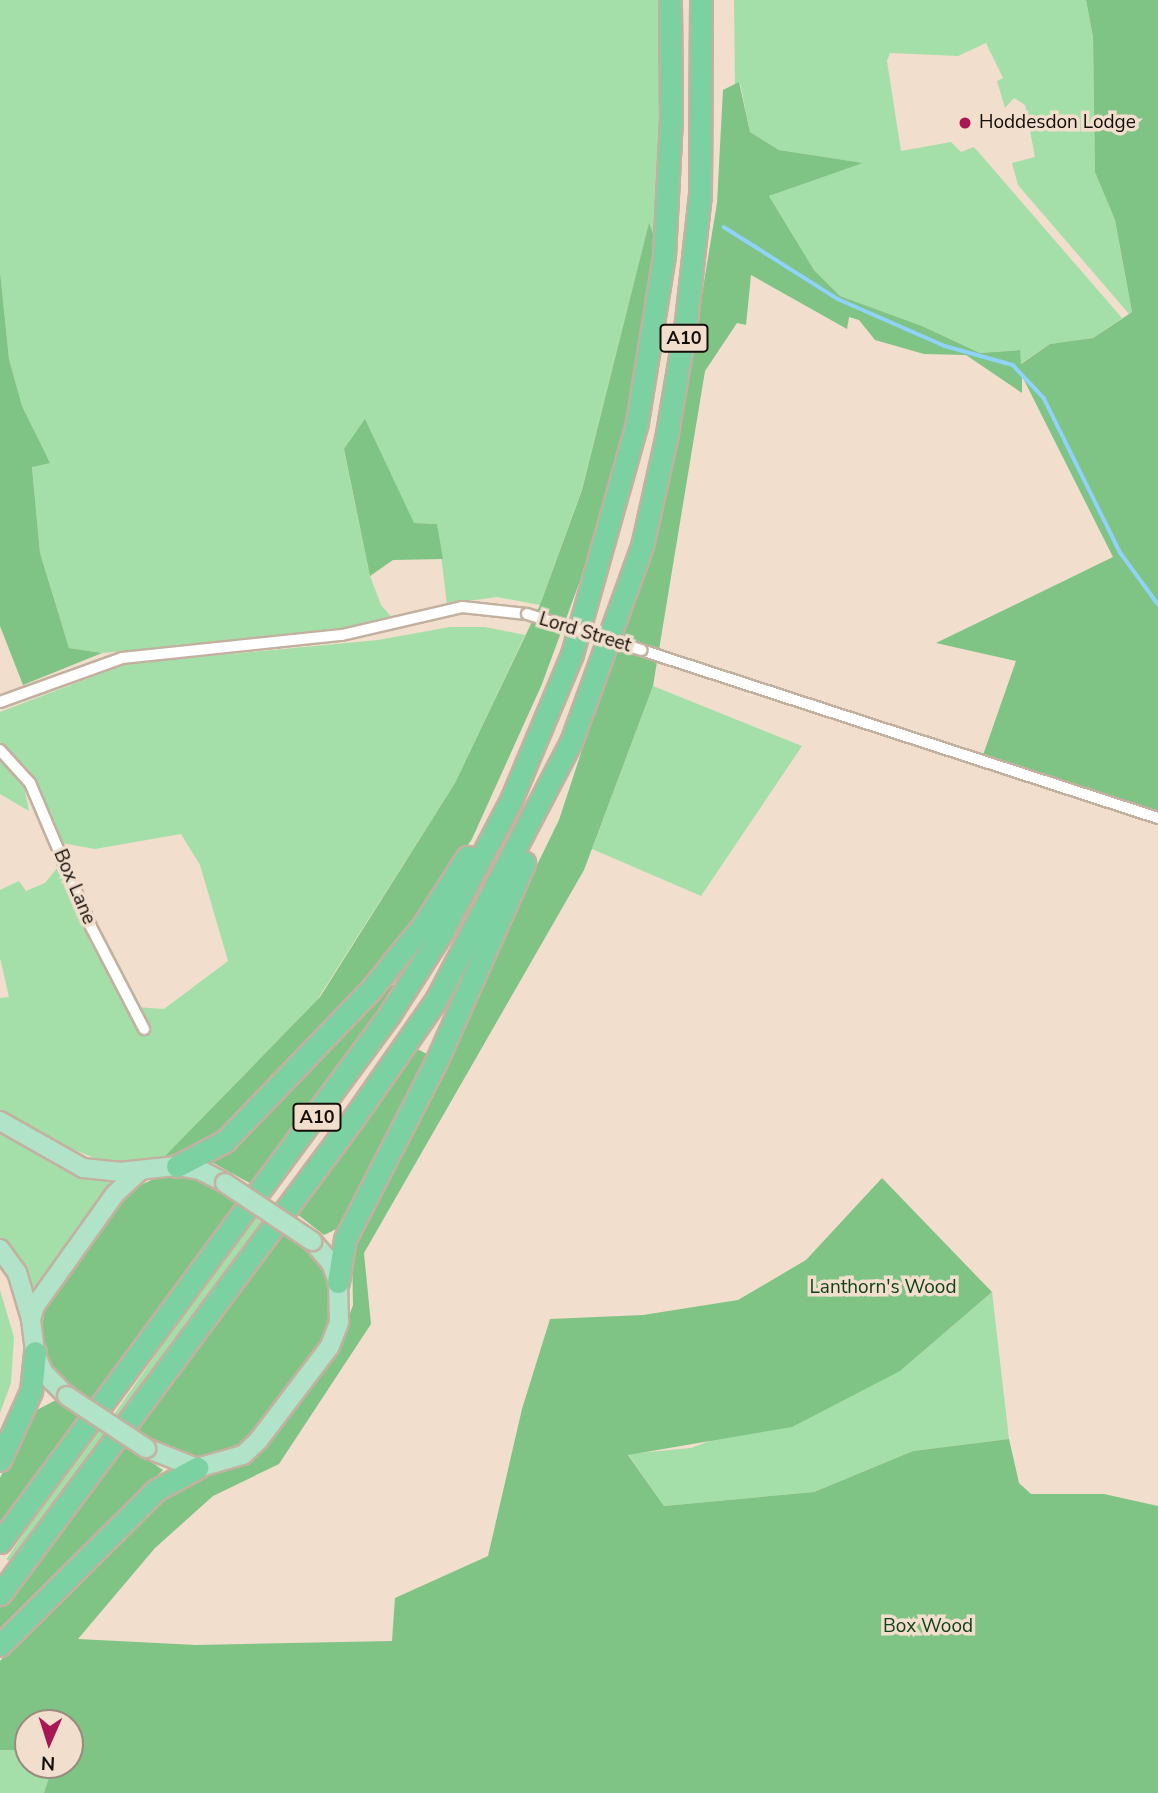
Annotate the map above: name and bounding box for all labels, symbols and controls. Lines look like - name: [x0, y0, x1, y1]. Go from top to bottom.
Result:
- place label: Hoddesdon Lodge: [979, 112, 1136, 134]
- marker: Hoddesdon Lodge: [957, 115, 973, 131]
- road number: A10: [660, 324, 708, 352]
- street label: Lord Street: [536, 608, 634, 658]
- street label: Box Lane: [48, 846, 100, 928]
- road number: A10: [292, 1102, 342, 1132]
- park label: Lanthorn's Wood: [809, 1277, 957, 1299]
- park label: Box Wood: [883, 1616, 973, 1638]
- north arrow: [14, 1709, 84, 1779]
- text: N: [40, 1750, 56, 1776]

